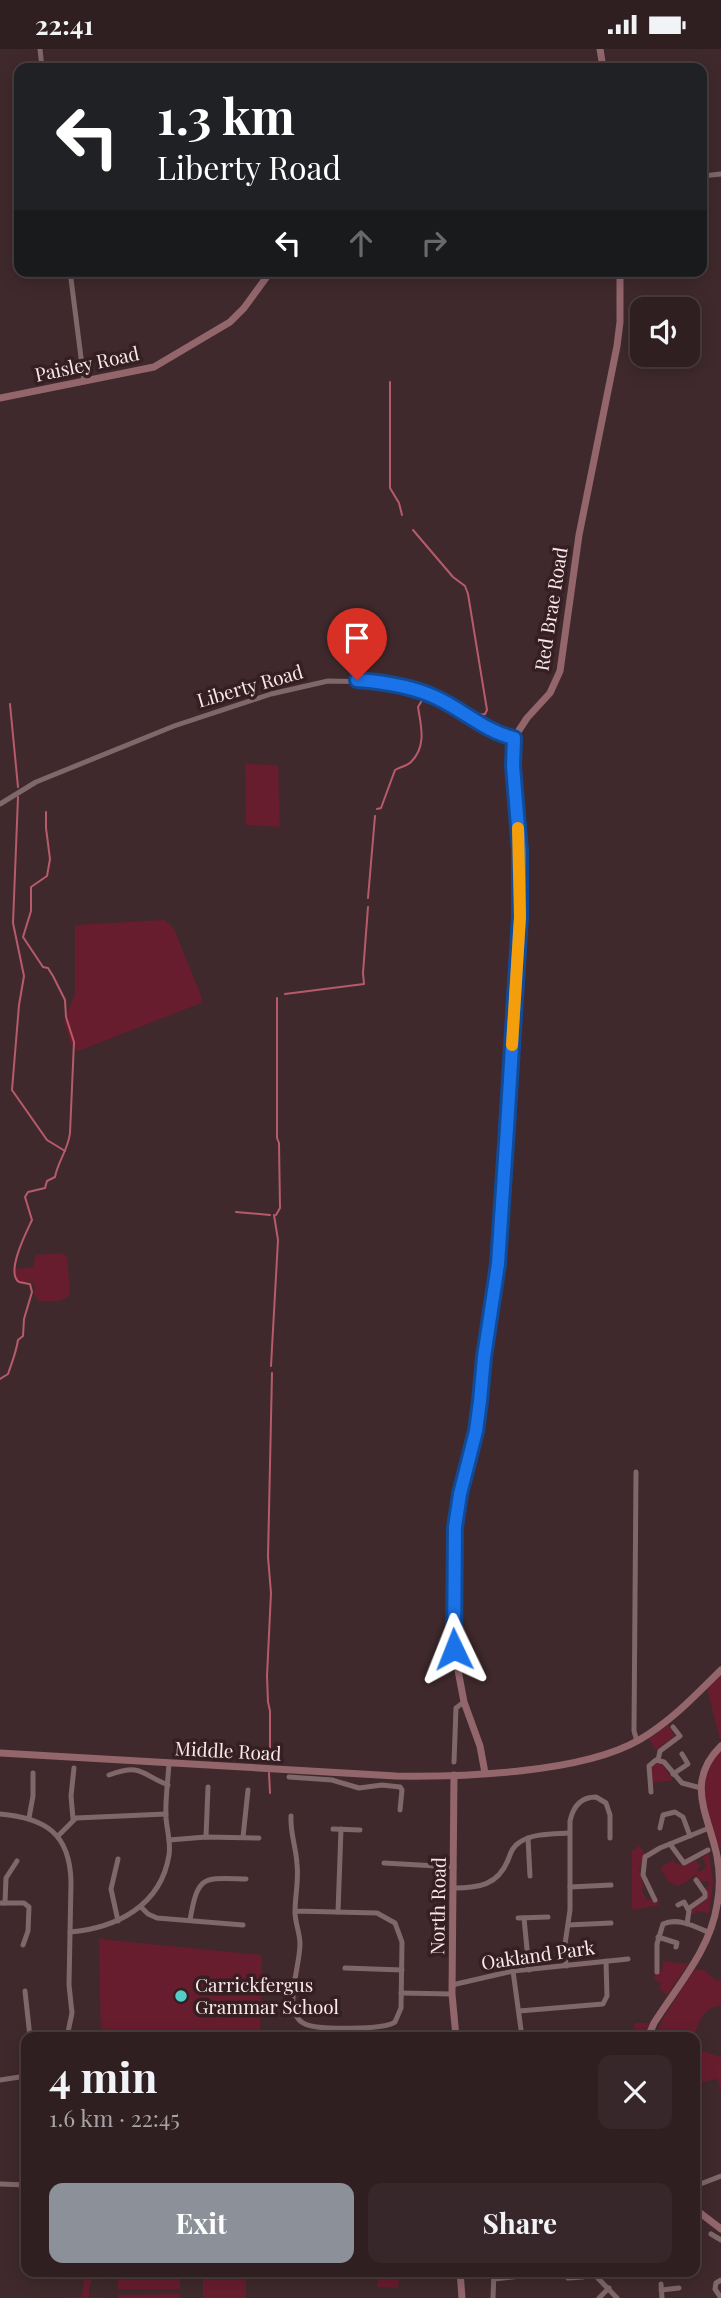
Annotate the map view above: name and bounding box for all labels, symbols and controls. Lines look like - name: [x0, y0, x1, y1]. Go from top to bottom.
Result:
- text: 22:41: [35, 7, 93, 42]
- text: 1.3 km: [157, 82, 295, 147]
- icon: left: [42, 91, 133, 182]
- text: Liberty Road: [157, 145, 341, 188]
- icon: left: [269, 224, 307, 262]
- icon: ahead: [342, 224, 380, 262]
- icon: right: [415, 224, 453, 262]
- map controls: [630, 297, 700, 367]
- button: sound: [630, 297, 700, 367]
- street label: Paisley Road: [32, 339, 141, 387]
- street label: Red Brae Road: [527, 545, 573, 673]
- pin: [327, 608, 387, 680]
- icon: arrive: [338, 619, 376, 657]
- street label: Liberty Road: [194, 657, 306, 713]
- position arrow: [417, 1612, 491, 1686]
- street label: Middle Road: [174, 1734, 282, 1766]
- street label: North Road: [423, 1857, 451, 1955]
- street label: Oakland Park: [479, 1933, 597, 1975]
- place label: Carrickfergus Grammar School: [195, 1971, 340, 2019]
- marker: Carrickfergus Grammar School: [173, 1988, 189, 2004]
- text: 4 min: [49, 2048, 158, 2104]
- button: close: [598, 2055, 672, 2129]
- text: 1.6 km · 22:45: [49, 2102, 180, 2133]
- button: Exit: [49, 2183, 354, 2263]
- button: Share: [368, 2183, 672, 2263]

